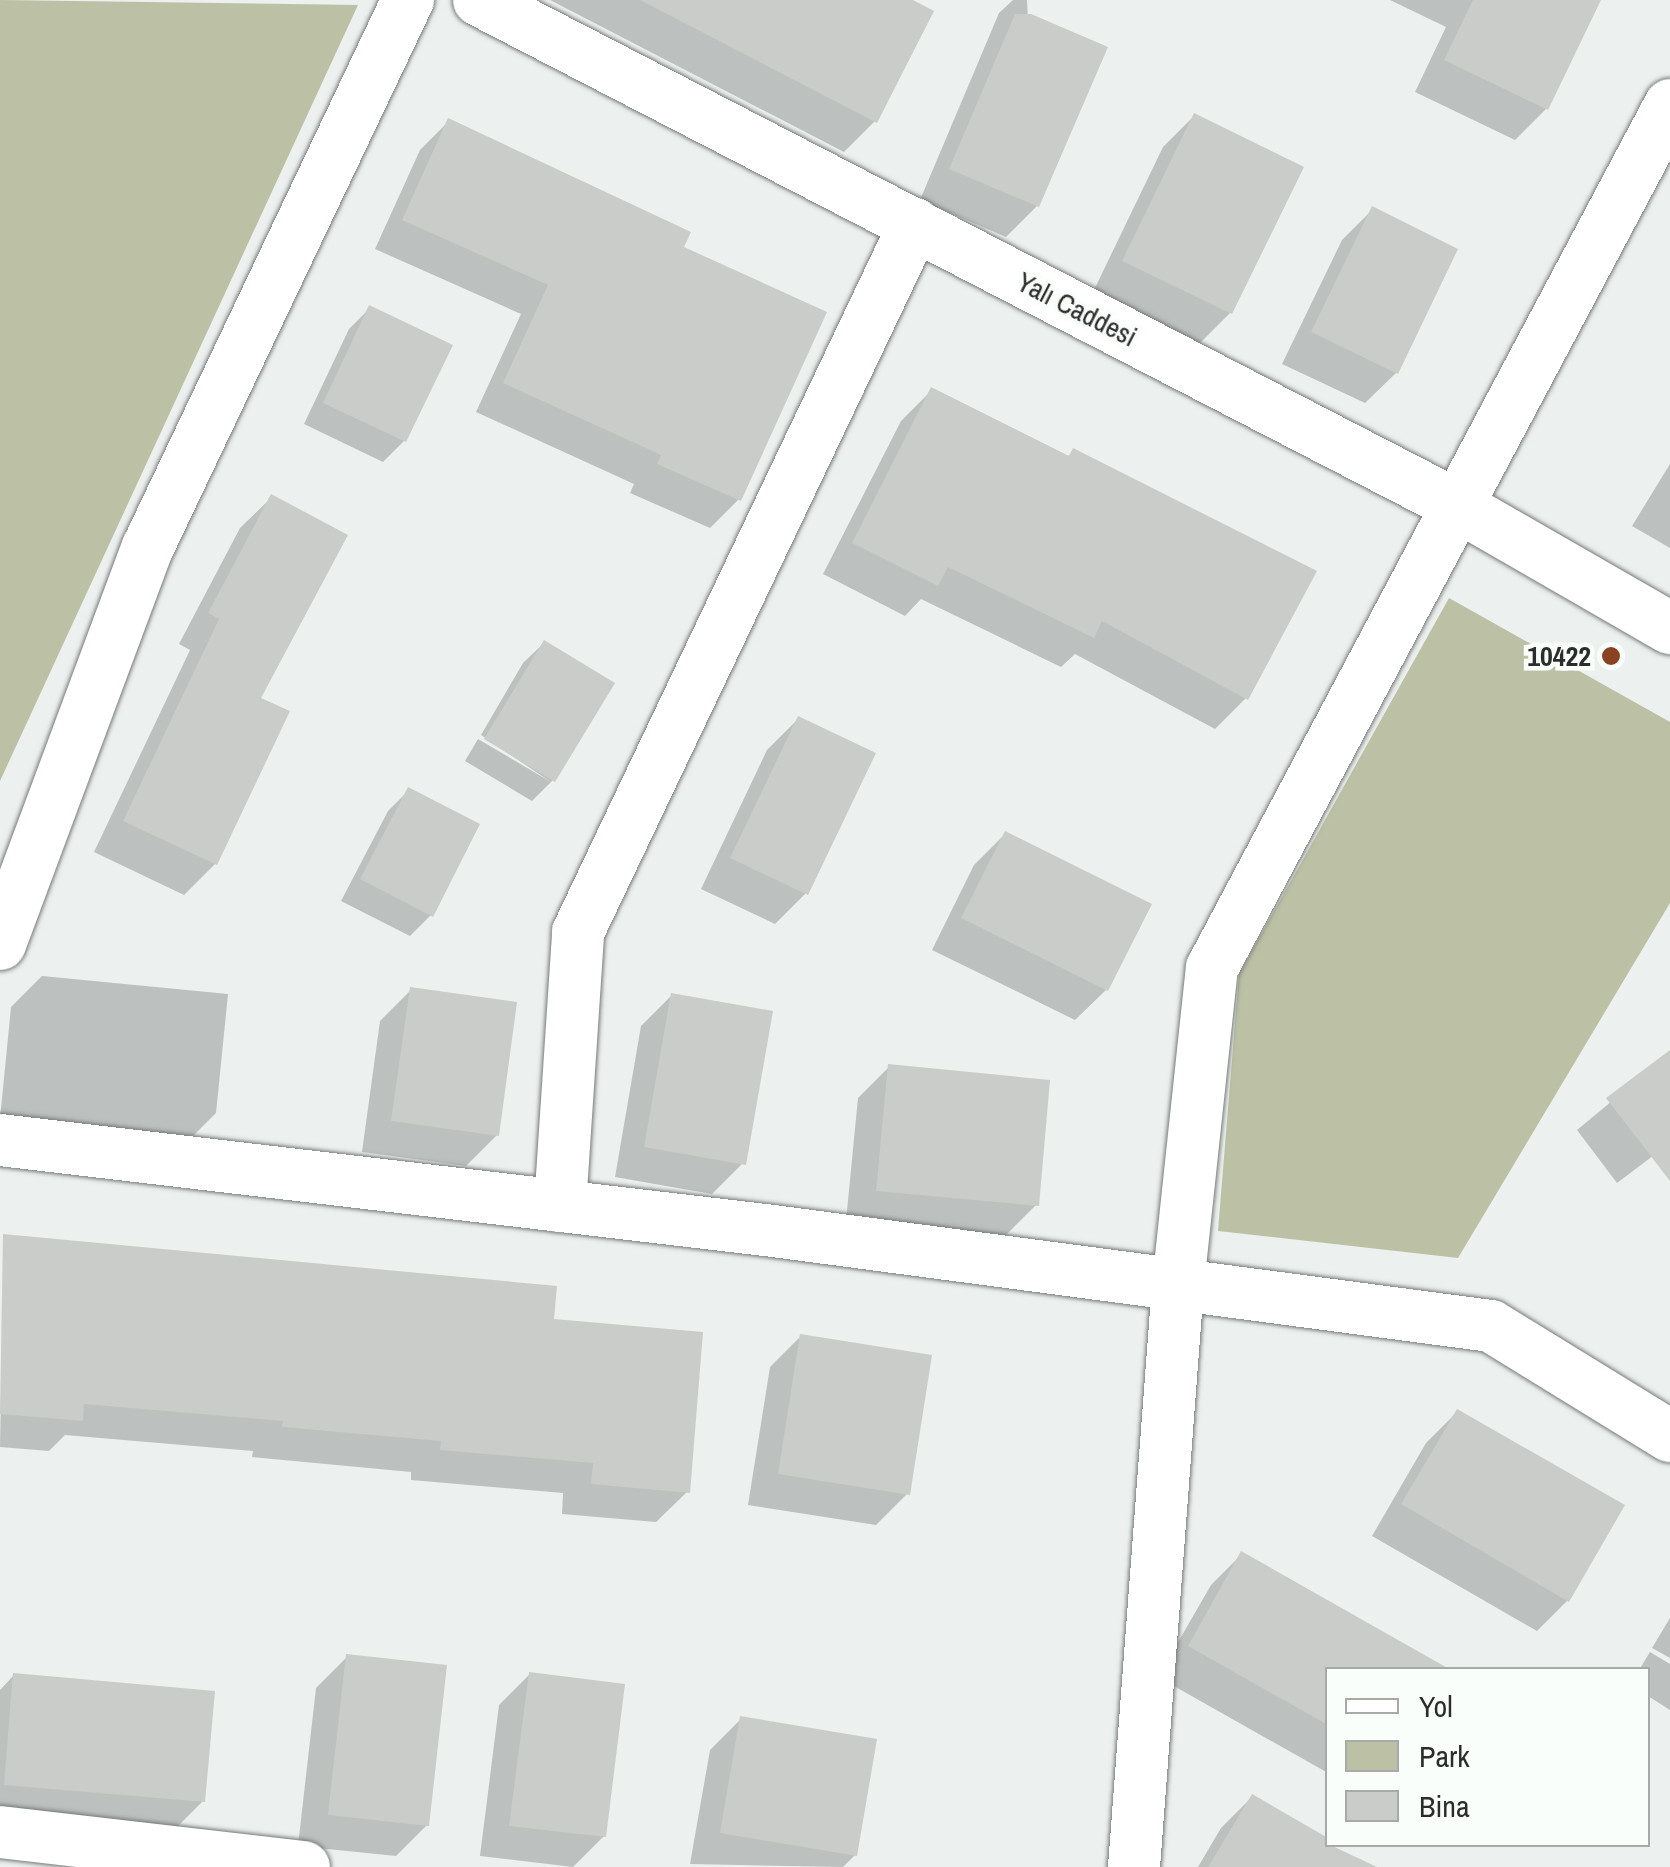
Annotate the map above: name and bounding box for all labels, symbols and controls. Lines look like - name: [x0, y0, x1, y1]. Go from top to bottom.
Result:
- street label: Yalı Caddesi: [1012, 265, 1142, 353]
- place label: 10422: [1527, 639, 1591, 673]
- marker: 10422: [1600, 645, 1622, 667]
- legend: [1325, 1667, 1650, 1847]
- text: Yol: [1419, 1686, 1453, 1726]
- text: Park: [1419, 1736, 1470, 1776]
- text: Bina: [1419, 1786, 1470, 1826]

